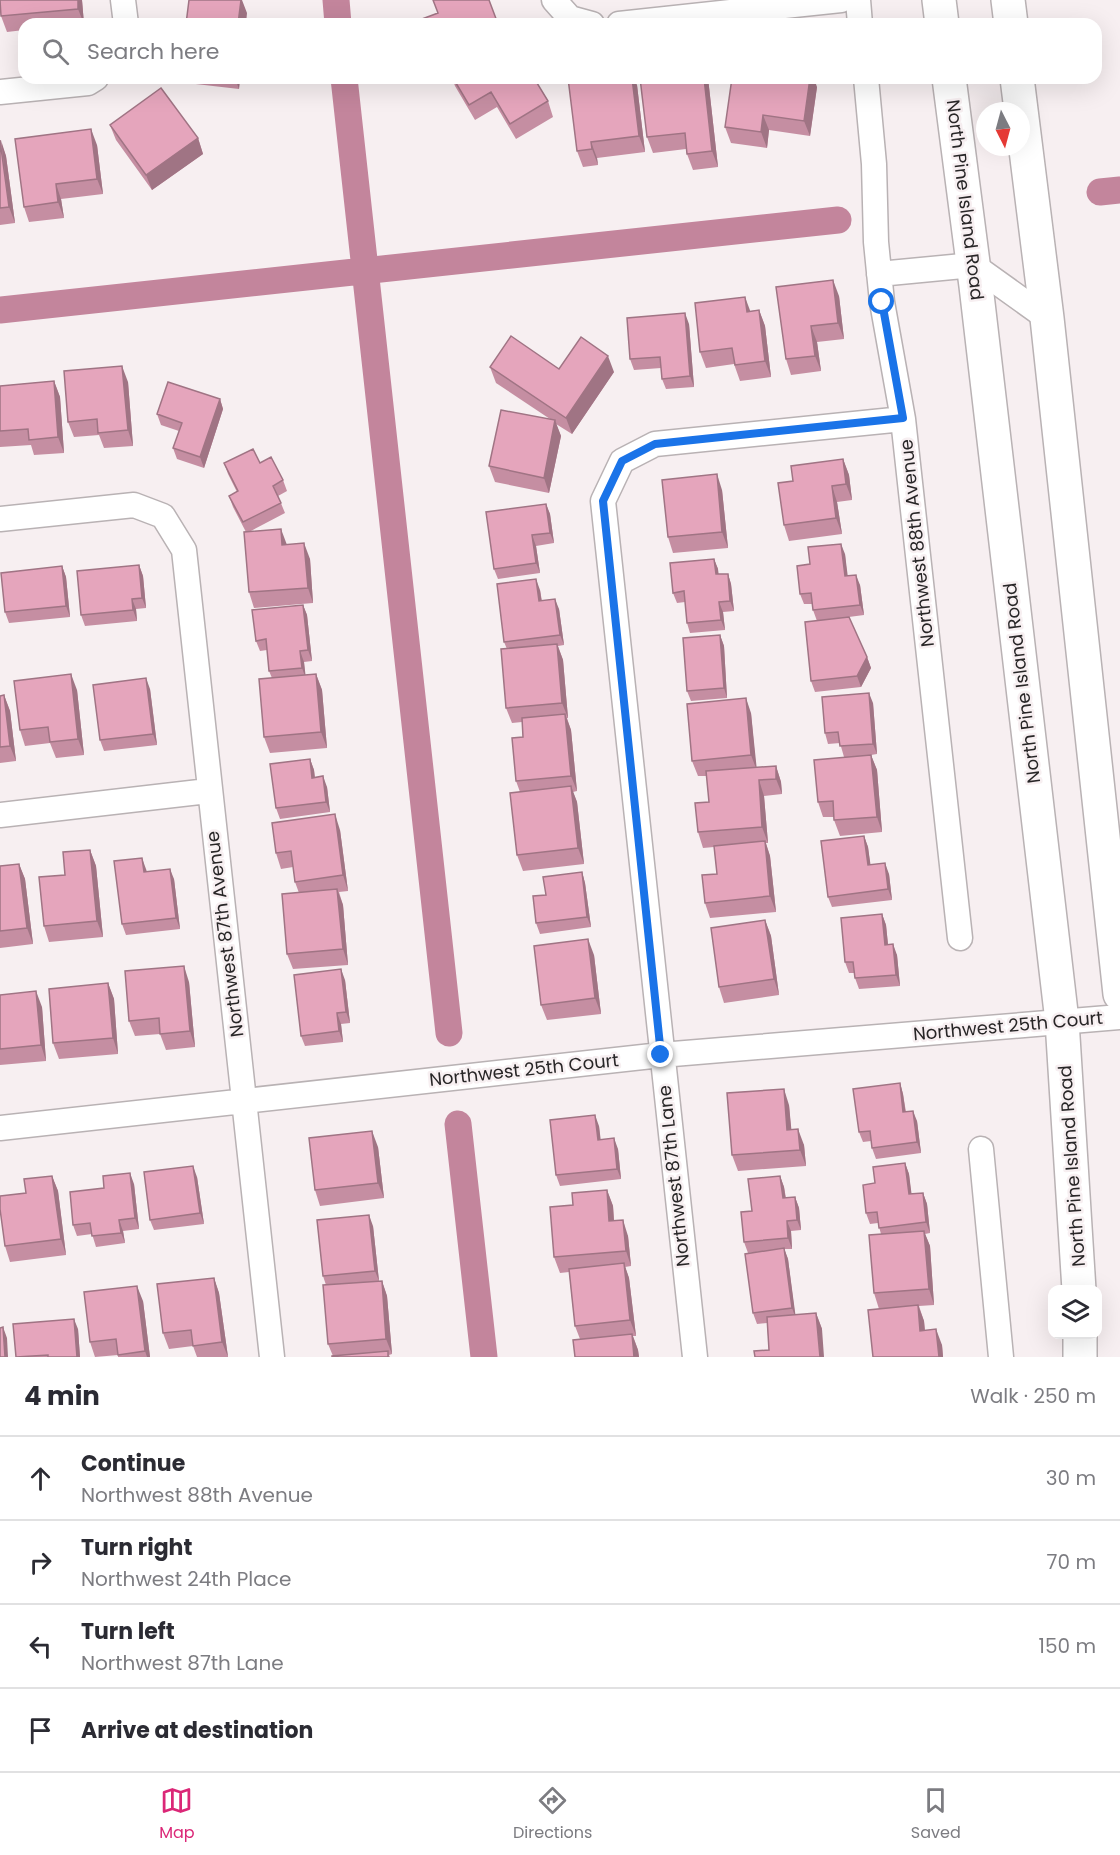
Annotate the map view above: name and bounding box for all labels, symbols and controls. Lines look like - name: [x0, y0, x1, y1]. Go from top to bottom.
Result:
- search box: [18, 18, 1102, 84]
- icon: search: [39, 35, 72, 68]
- text: Search here: [87, 36, 220, 67]
- street label: North Pine Island Road: [941, 98, 990, 302]
- north arrow: [976, 102, 1030, 156]
- route start: [868, 288, 894, 314]
- street label: Northwest 88th Avenue: [893, 438, 940, 648]
- street label: North Pine Island Road: [997, 581, 1046, 785]
- street label: Northwest 87th Avenue: [199, 830, 250, 1038]
- street label: Northwest 25th Court: [912, 1005, 1104, 1046]
- route end: [647, 1041, 673, 1067]
- street label: Northwest 25th Court: [428, 1047, 620, 1092]
- street label: North Pine Island Road: [1052, 1064, 1091, 1268]
- street label: Northwest 87th Lane: [652, 1084, 695, 1268]
- map controls: [1048, 1285, 1102, 1339]
- button: layers: [1048, 1285, 1102, 1339]
- text: 4 min: [24, 1378, 100, 1414]
- text: Walk · 250 m: [970, 1382, 1096, 1410]
- text: Continue: [81, 1448, 185, 1479]
- icon: ahead: [24, 1462, 57, 1495]
- text: 30 m: [1046, 1464, 1096, 1492]
- text: Northwest 88th Avenue: [81, 1481, 313, 1509]
- text: Turn right: [81, 1532, 192, 1563]
- icon: right: [24, 1546, 57, 1579]
- text: 70 m: [1047, 1548, 1096, 1576]
- text: Northwest 24th Place: [81, 1565, 291, 1593]
- text: Turn left: [81, 1616, 175, 1647]
- icon: left: [24, 1630, 57, 1663]
- text: 150 m: [1039, 1632, 1096, 1660]
- text: Northwest 87th Lane: [81, 1649, 284, 1677]
- icon: arrive: [24, 1714, 57, 1747]
- text: Arrive at destination: [81, 1715, 313, 1746]
- tab: Map: [159, 1784, 195, 1845]
- tab: Directions: [513, 1784, 592, 1845]
- tab: Saved: [911, 1784, 961, 1845]

